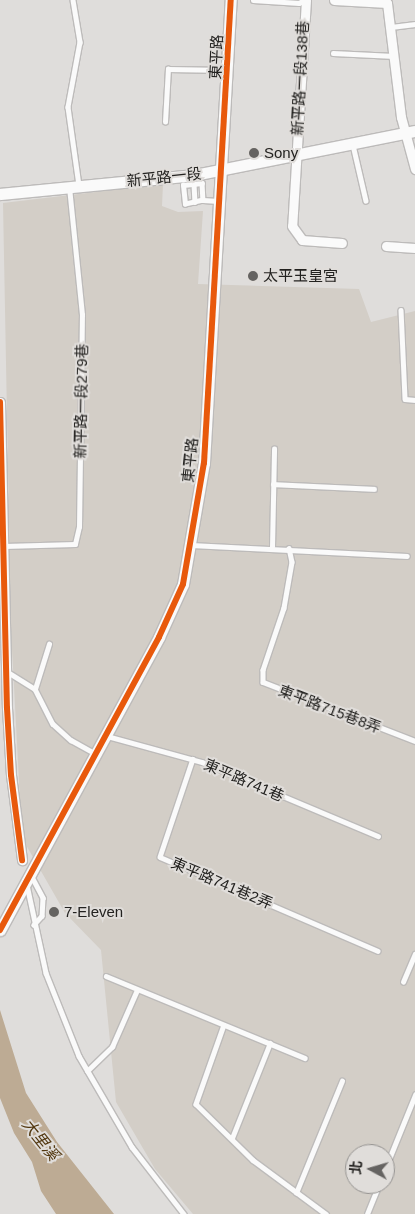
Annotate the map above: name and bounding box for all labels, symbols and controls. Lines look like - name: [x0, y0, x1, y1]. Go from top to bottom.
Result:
- street label: 新平路一段138巷: [288, 20, 312, 136]
- street label: 東平路: [206, 34, 226, 80]
- place label: Sony: [264, 144, 298, 162]
- marker: Sony: [248, 147, 260, 159]
- street label: 新平路一段: [126, 164, 202, 190]
- place label: 太平玉皇宮: [263, 267, 338, 285]
- marker: 太平玉皇宮: [247, 270, 259, 282]
- street label: 新平路一段279巷: [71, 343, 91, 459]
- street label: 東平路: [179, 437, 201, 483]
- street label: 東平路715巷8弄: [276, 681, 384, 737]
- street label: 東平路741巷: [201, 755, 287, 805]
- street label: 東平路741巷2弄: [169, 854, 275, 912]
- place label: 7-Eleven: [64, 903, 123, 921]
- marker: 7-Eleven: [48, 906, 60, 918]
- water label: 大里溪: [17, 1115, 63, 1165]
- north arrow: [345, 1144, 395, 1194]
- text: 北: [347, 1160, 365, 1175]

